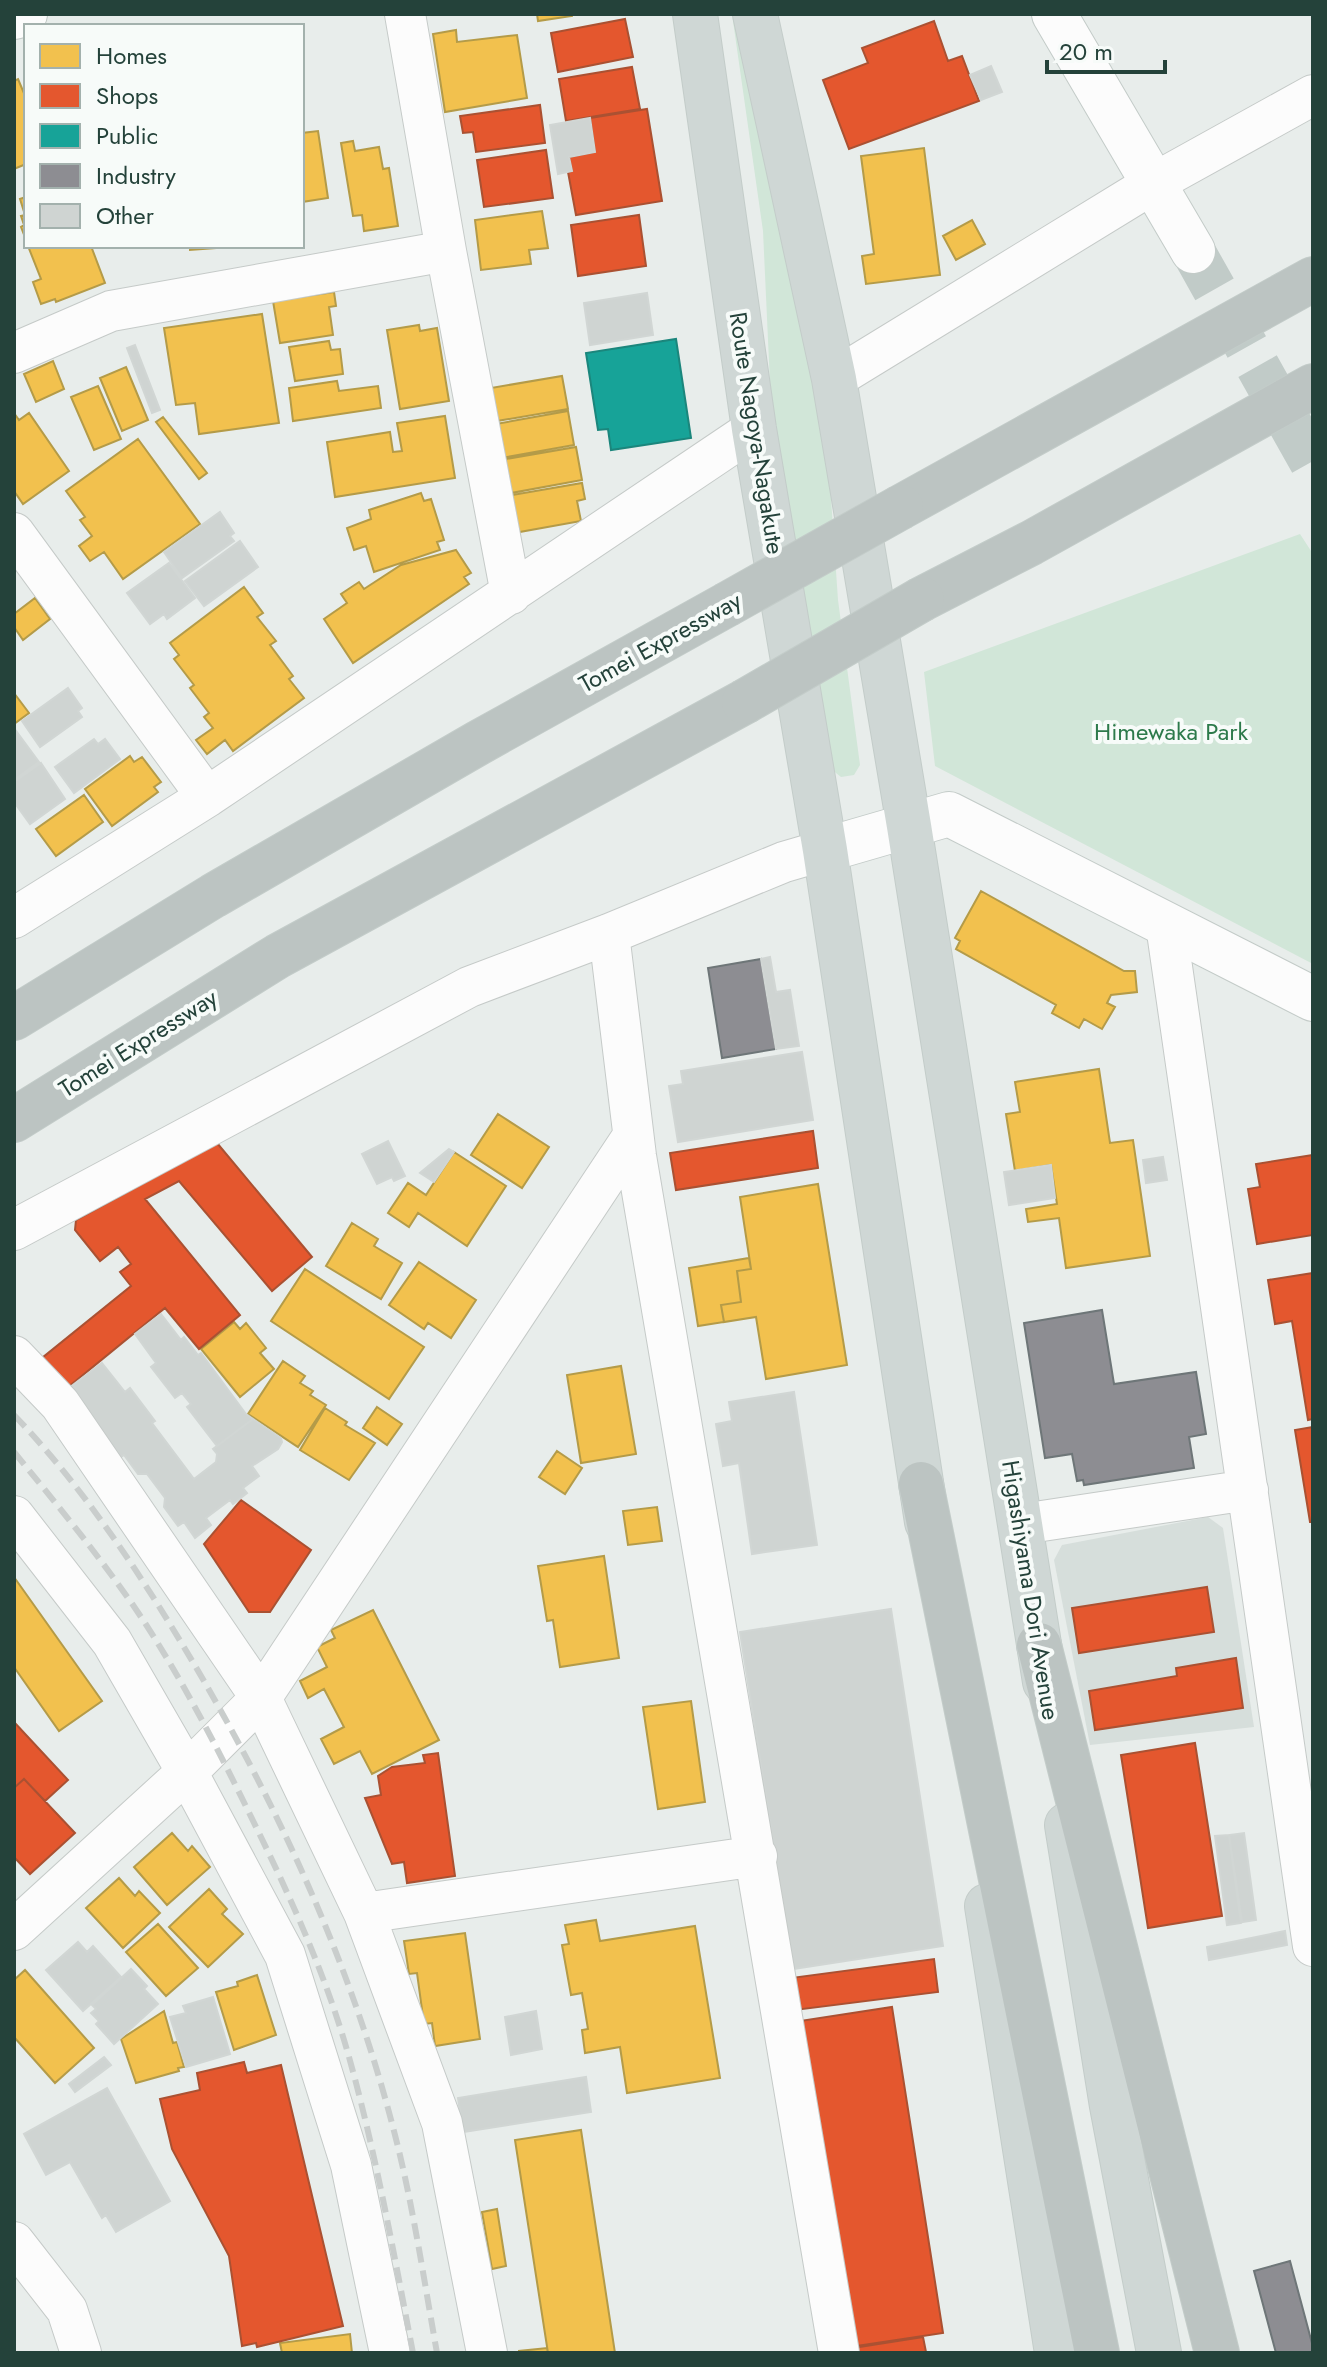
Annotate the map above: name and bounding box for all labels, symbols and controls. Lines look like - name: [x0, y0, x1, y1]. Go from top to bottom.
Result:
- legend: [24, 24, 304, 248]
- scale bar: [1047, 24, 1165, 74]
- text: 20 m: [1059, 34, 1113, 69]
- text: Homes: [96, 38, 167, 73]
- text: Shops: [96, 78, 158, 113]
- text: Public: [96, 118, 158, 153]
- text: Industry: [96, 158, 176, 193]
- text: Other: [96, 198, 155, 233]
- street label: Route Nagoya-Nagakute: [721, 309, 793, 557]
- street label: Tomei Expressway: [572, 583, 748, 701]
- park label: Himewaka Park: [1094, 714, 1248, 749]
- street label: Tomei Expressway: [52, 980, 224, 1106]
- street label: Higashiyama Dori Avenue: [993, 1458, 1069, 1722]

